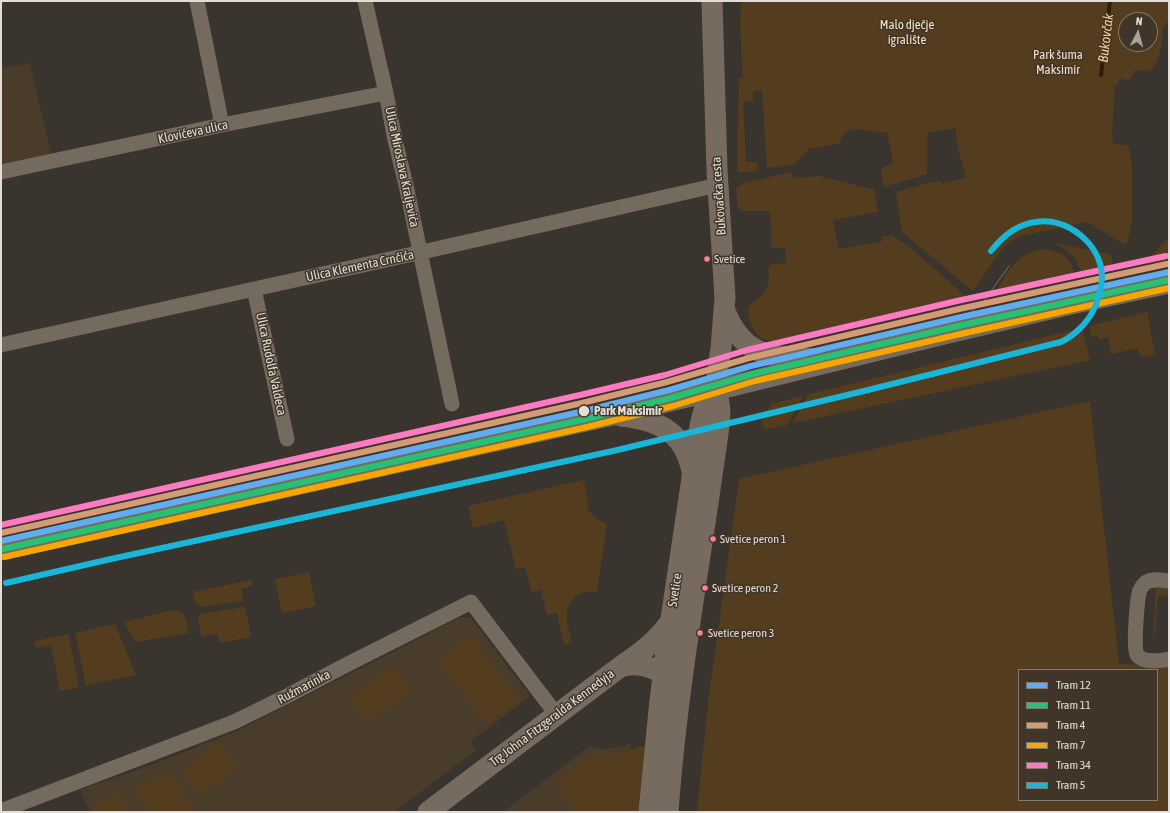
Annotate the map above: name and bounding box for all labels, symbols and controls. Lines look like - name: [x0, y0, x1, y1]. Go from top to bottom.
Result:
- north arrow: [1118, 12, 1158, 52]
- water label: Bukovčak: [1095, 13, 1117, 63]
- text: N: [1135, 15, 1143, 27]
- park label: Malo dječje igralište: [880, 17, 934, 48]
- park label: Park šuma Maksimir: [1033, 47, 1083, 78]
- street label: Ulica Miroslava Kraljevića: [382, 105, 422, 229]
- street label: Klovićeva ulica: [157, 117, 229, 147]
- street label: Bukovačka cesta: [708, 156, 730, 236]
- street label: Ulica Klementa Crnčića: [305, 247, 415, 285]
- place label: Svetice: [714, 252, 745, 266]
- marker: Svetice: [702, 254, 712, 264]
- street label: Ulica Rudolfa Valdeca: [252, 311, 290, 417]
- place label: Park Maksimir: [594, 403, 662, 419]
- marker: Park Maksimir: [577, 404, 591, 418]
- place label: Svetice peron 1: [720, 532, 786, 546]
- marker: Svetice peron 1: [708, 534, 718, 544]
- street label: Svetice: [665, 572, 685, 608]
- place label: Svetice peron 2: [712, 581, 778, 595]
- marker: Svetice peron 2: [700, 583, 710, 593]
- place label: Svetice peron 3: [708, 626, 774, 640]
- marker: Svetice peron 3: [695, 628, 705, 638]
- street label: Trg Johna Fitzgeralda Kennedyja: [487, 666, 617, 770]
- street label: Ružmarinka: [275, 667, 333, 707]
- legend: [1018, 669, 1158, 801]
- text: Tram 12: [1056, 678, 1091, 692]
- text: Tram 11: [1056, 698, 1091, 712]
- text: Tram 4: [1056, 718, 1085, 732]
- text: Tram 7: [1056, 738, 1085, 752]
- text: Tram 34: [1056, 758, 1091, 772]
- text: Tram 5: [1056, 778, 1085, 792]

